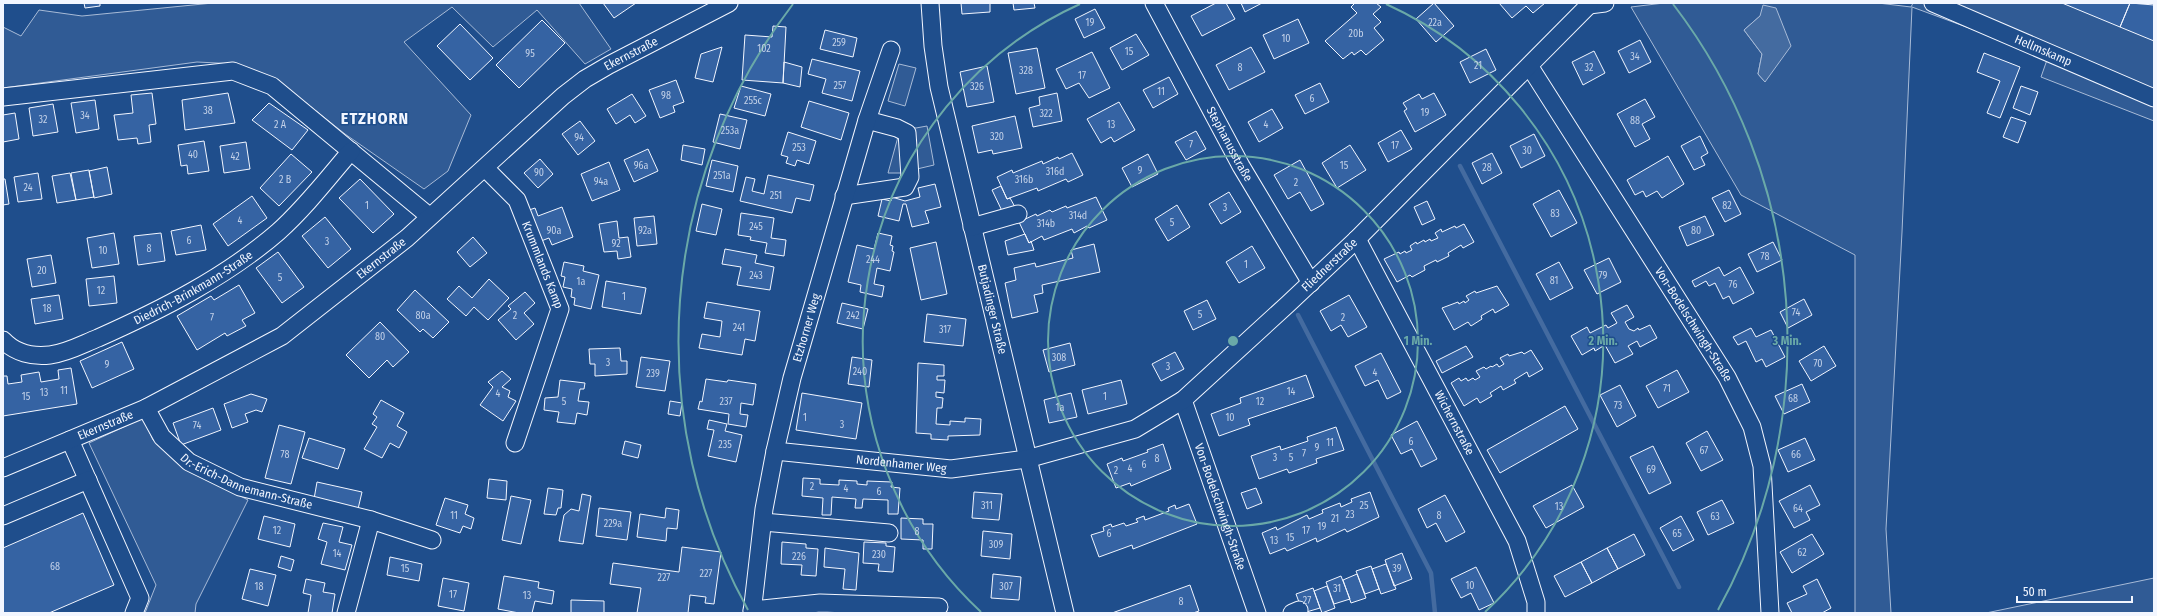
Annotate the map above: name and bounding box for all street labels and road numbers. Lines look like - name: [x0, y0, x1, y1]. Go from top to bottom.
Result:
- street label: Hellmskamp: [2013, 32, 2074, 69]
- street label: Ekernstraße: [601, 34, 660, 73]
- street label: Stephanusstraße: [1204, 104, 1256, 184]
- street label: Krummlands Kamp: [519, 219, 566, 311]
- street label: Ekernstraße: [354, 235, 409, 282]
- street label: Fliednerstraße: [1299, 235, 1360, 294]
- street label: Diedrich-Brinkmann-Straße: [132, 248, 255, 328]
- street label: Butjadinger Straße: [975, 263, 1010, 356]
- street label: Von-Bodelschwingh-Straße: [1652, 265, 1735, 384]
- street label: Etzhorner Weg: [790, 291, 823, 364]
- street label: Wichernstraße: [1432, 388, 1477, 458]
- street label: Ekernstraße: [76, 407, 135, 443]
- street label: Von-Bodelschwingh-Straße: [1192, 442, 1249, 572]
- street label: Dr.-Erich-Dannemann-Straße: [178, 451, 314, 512]
- street label: Nordenhamer Weg: [855, 452, 948, 476]

